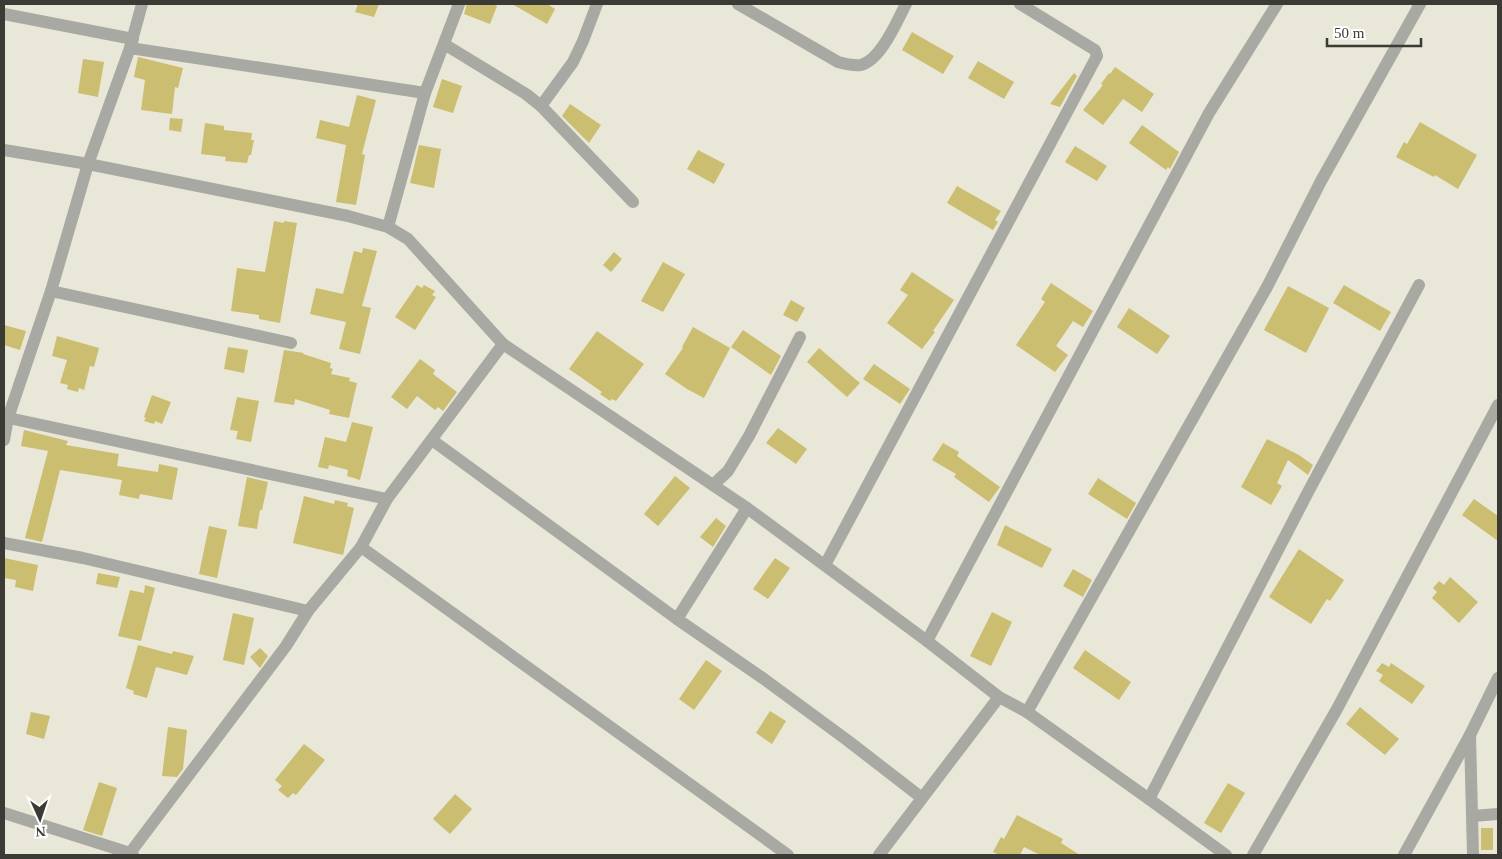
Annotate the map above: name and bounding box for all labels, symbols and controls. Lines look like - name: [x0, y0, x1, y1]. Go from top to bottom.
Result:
- scale bar: [1327, 15, 1421, 47]
- text: 50 m: [1334, 25, 1365, 41]
- north arrow: [15, 794, 65, 844]
- text: N: [35, 824, 46, 839]

